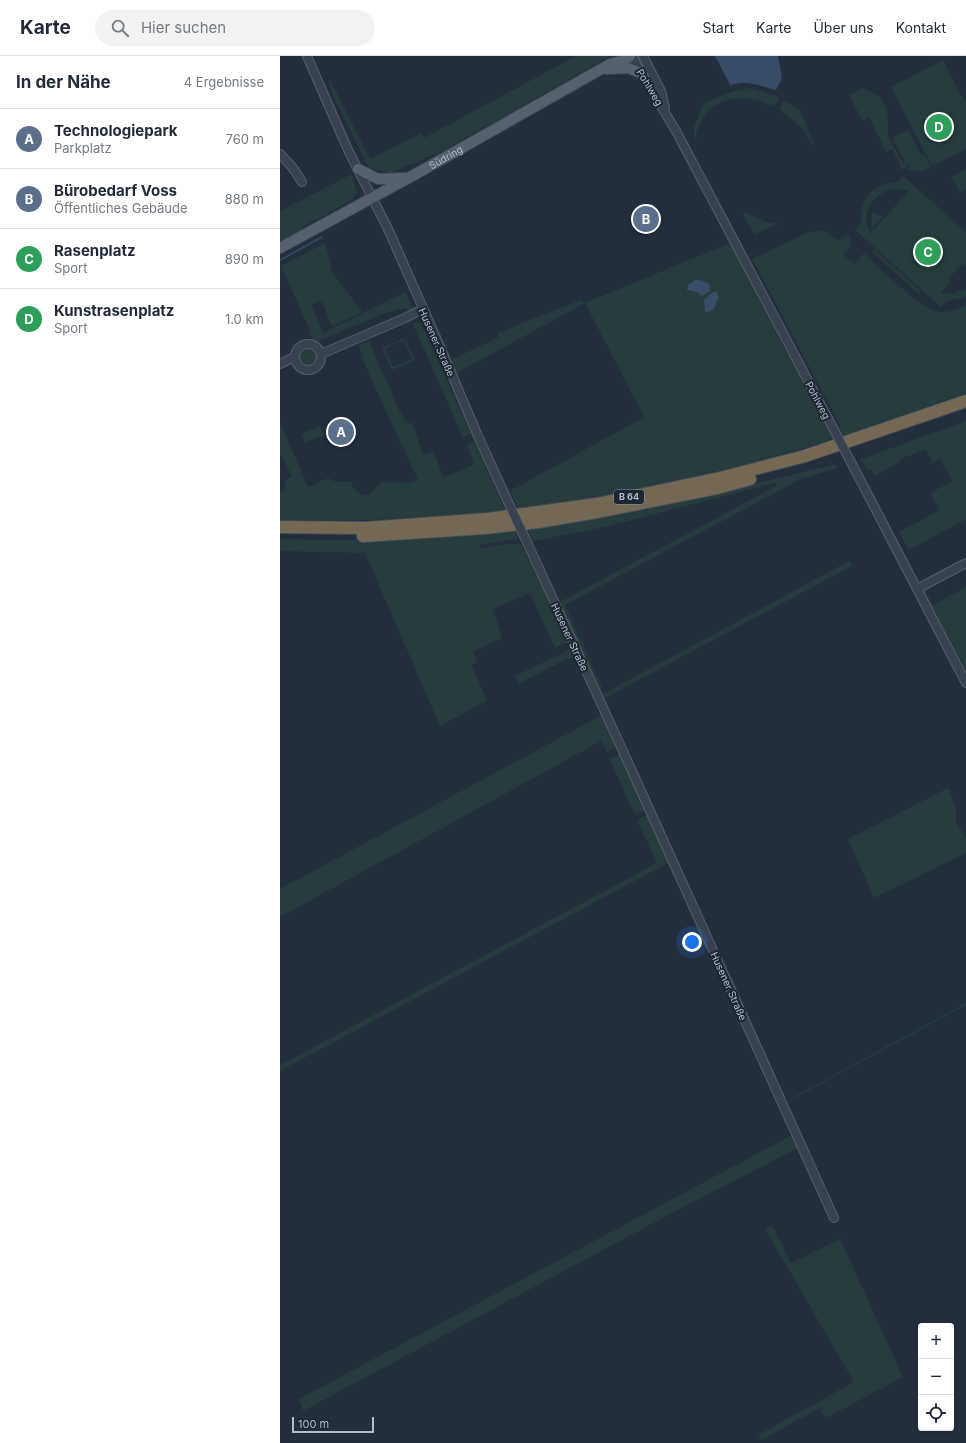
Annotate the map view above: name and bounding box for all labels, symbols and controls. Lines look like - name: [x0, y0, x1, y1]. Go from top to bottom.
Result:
- search box: [95, 10, 375, 46]
- text: Karte: [20, 16, 71, 39]
- icon: search: [109, 17, 131, 39]
- text: Hier suchen: [141, 18, 226, 37]
- text: Start: [702, 19, 734, 36]
- text: Karte: [756, 19, 791, 36]
- text: Über uns: [813, 19, 874, 36]
- text: Kontakt: [896, 19, 946, 36]
- street label: Pohlweg: [634, 66, 666, 108]
- text: In der Nähe: [16, 72, 111, 92]
- text: 4 Ergebnisse: [184, 74, 264, 90]
- pin: D: [926, 112, 952, 142]
- text: Technologiepark: [54, 121, 178, 140]
- text: A: [24, 131, 34, 147]
- text: 760 m: [226, 131, 264, 147]
- text: Parkplatz: [54, 140, 112, 156]
- street label: Südring: [427, 143, 465, 171]
- text: Bürobedarf Voss: [54, 181, 177, 200]
- text: B: [25, 191, 33, 207]
- text: 880 m: [225, 191, 264, 207]
- text: Öffentliches Gebäude: [54, 200, 188, 216]
- pin: B: [633, 204, 659, 234]
- pin: C: [915, 237, 941, 267]
- text: Rasenplatz: [54, 241, 135, 260]
- text: C: [24, 251, 34, 267]
- text: 890 m: [225, 251, 264, 267]
- text: Sport: [54, 260, 87, 276]
- text: Kunstrasenplatz: [54, 301, 174, 320]
- street label: Husener Straße: [417, 306, 458, 378]
- text: D: [24, 311, 34, 327]
- text: 1.0 km: [225, 311, 264, 327]
- text: Sport: [54, 320, 87, 336]
- street label: Pohlweg: [803, 379, 833, 421]
- pin: A: [328, 417, 354, 447]
- road number: B 64: [614, 490, 644, 504]
- street label: Husener Straße: [549, 601, 591, 673]
- your location: [682, 932, 702, 952]
- street label: Husener Straße: [709, 950, 750, 1022]
- map controls: [918, 1323, 954, 1431]
- button: +: [918, 1323, 954, 1359]
- button: −: [918, 1359, 954, 1395]
- button: locate: [918, 1395, 954, 1431]
- scale bar: [292, 1415, 374, 1434]
- text: 100 m: [298, 1417, 329, 1431]

